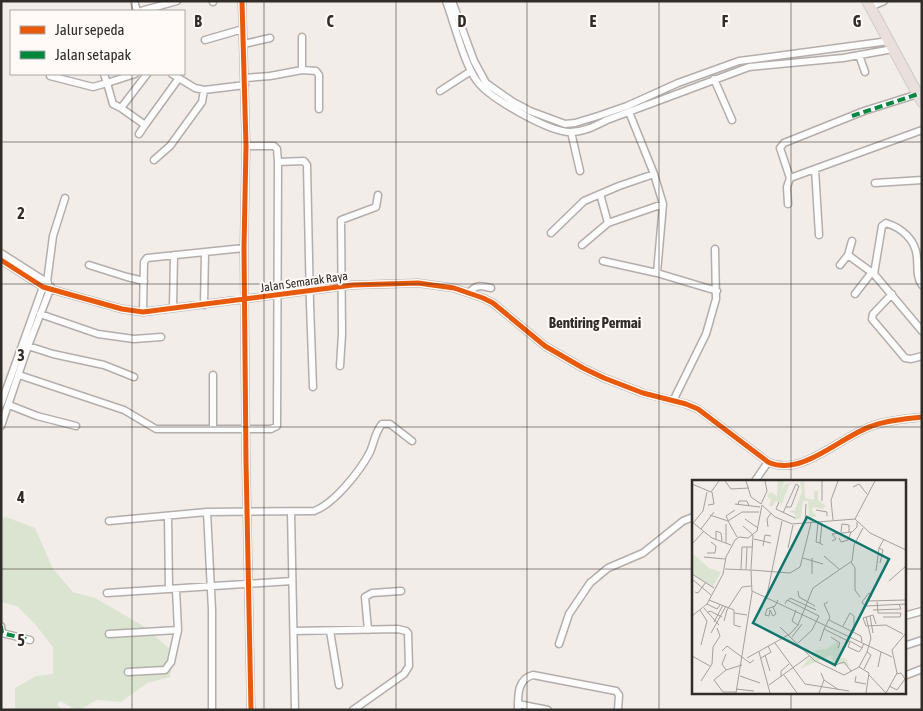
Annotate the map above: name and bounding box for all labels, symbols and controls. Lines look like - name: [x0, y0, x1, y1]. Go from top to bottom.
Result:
- legend: [10, 10, 185, 75]
- text: B: [194, 12, 202, 30]
- text: C: [326, 12, 334, 30]
- text: D: [458, 12, 467, 30]
- text: E: [590, 12, 597, 30]
- text: F: [722, 12, 729, 30]
- text: G: [853, 12, 862, 30]
- text: Jalur sepeda: [55, 21, 125, 38]
- text: Jalan setapak: [55, 46, 132, 63]
- text: 2: [17, 204, 25, 222]
- street label: Jalan Semarak Raya: [259, 269, 349, 295]
- district label: Bentiring Permai: [549, 314, 641, 331]
- text: 3: [17, 346, 25, 364]
- inset map: [692, 480, 906, 694]
- text: 4: [16, 488, 25, 506]
- text: 5: [17, 631, 25, 649]

